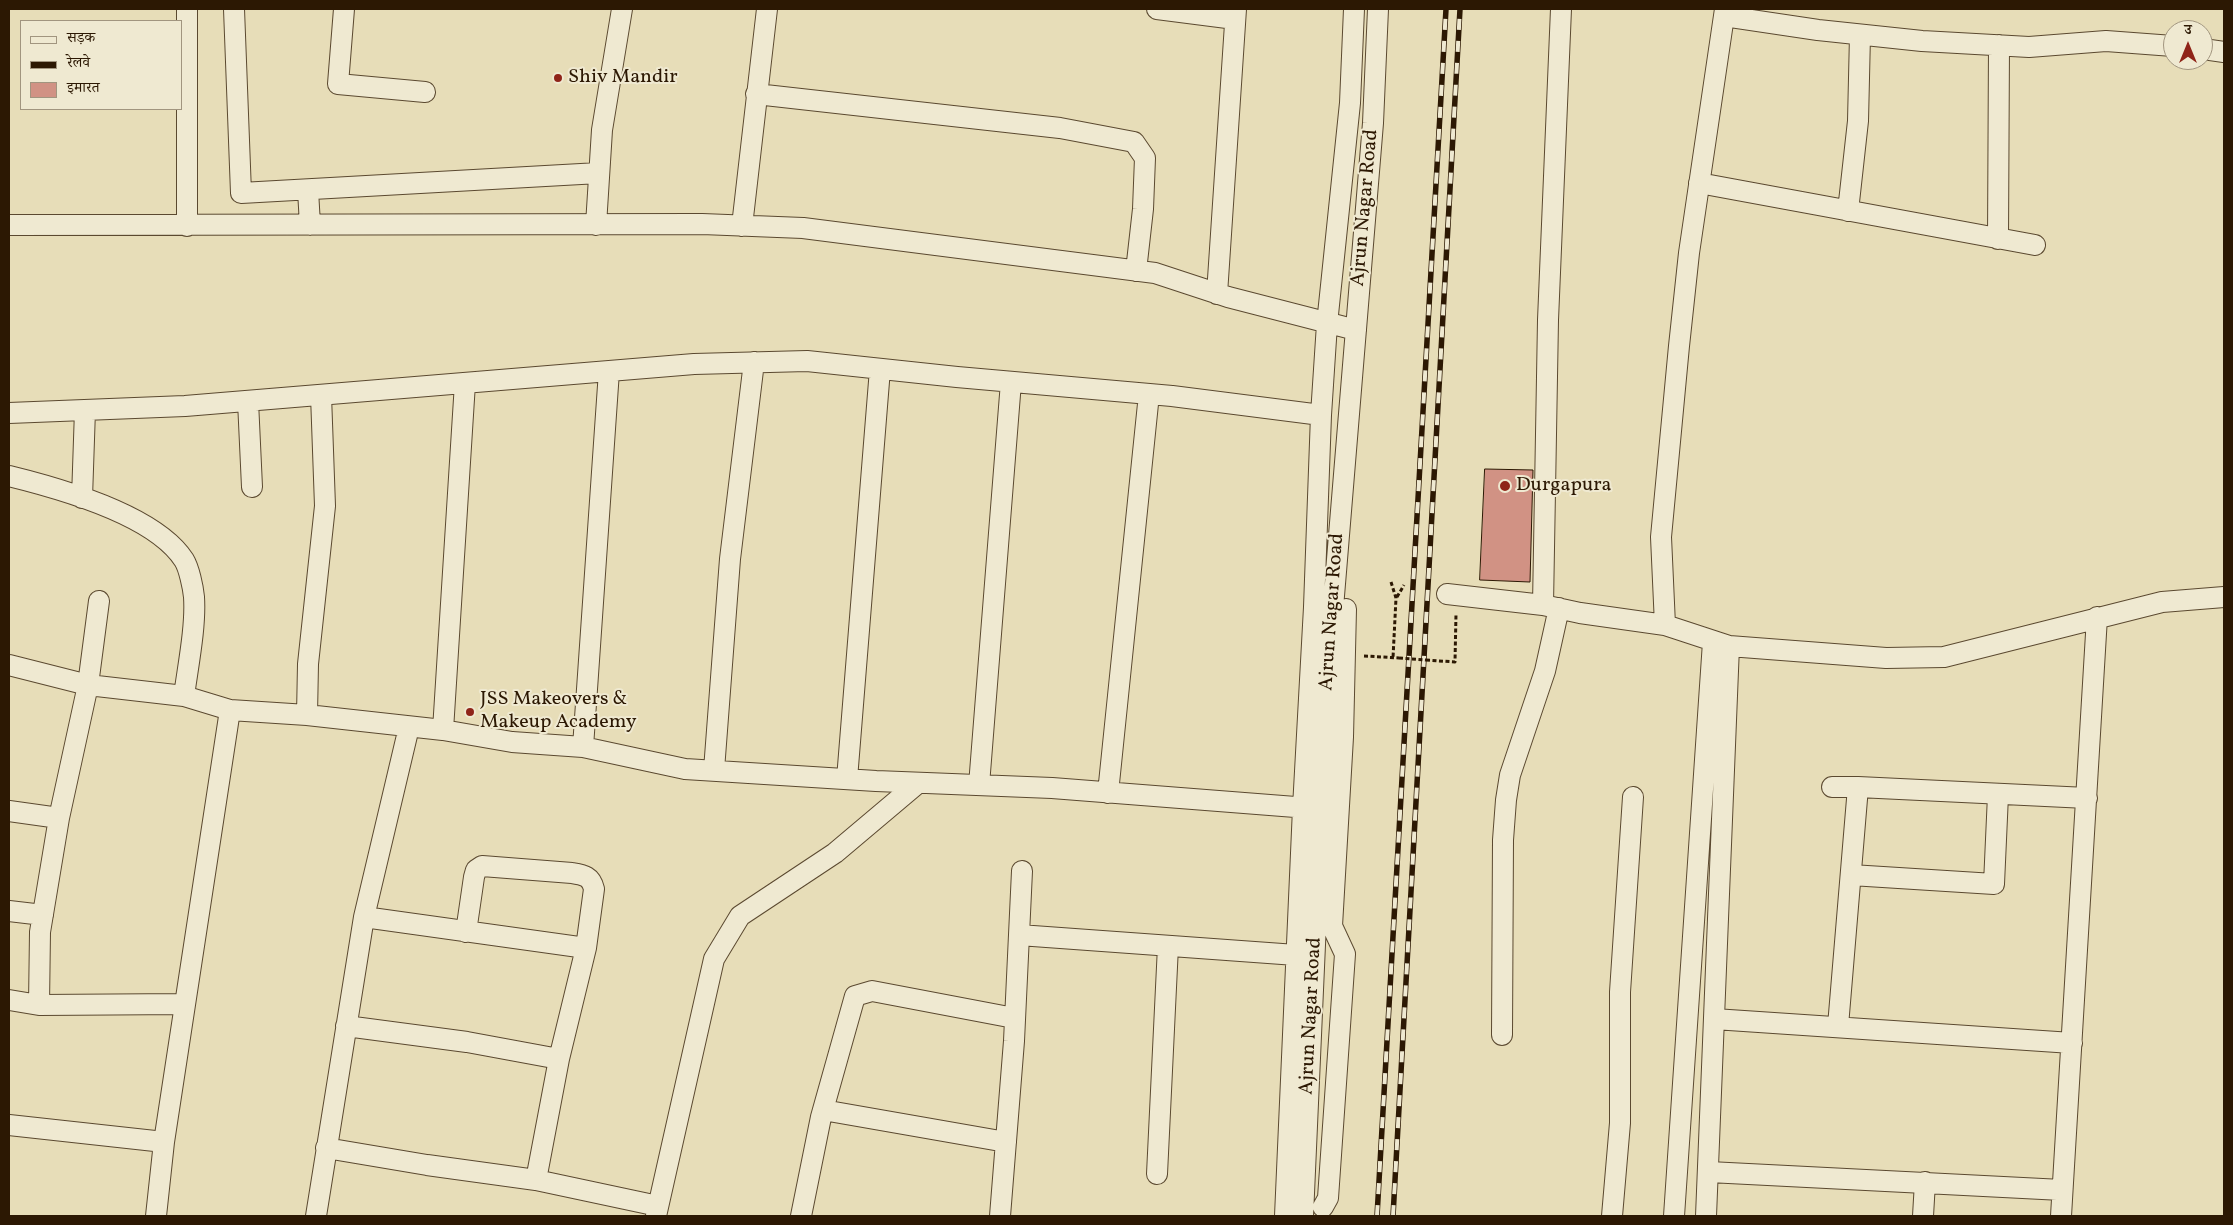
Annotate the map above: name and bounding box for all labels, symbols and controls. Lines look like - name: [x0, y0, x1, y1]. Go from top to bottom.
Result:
- legend: [20, 20, 182, 110]
- north arrow: [2163, 20, 2213, 70]
- text: उ: [2184, 21, 2192, 40]
- text: सड़क: [67, 28, 95, 49]
- text: रेलवे: [67, 53, 90, 74]
- place label: Shiv Mandir: [568, 66, 678, 90]
- marker: Shiv Mandir: [552, 72, 564, 84]
- text: इमारत: [67, 78, 100, 99]
- street label: Ajrun Nagar Road: [1347, 128, 1385, 288]
- place label: Durgapura: [1516, 474, 1612, 498]
- marker: Durgapura: [1498, 479, 1512, 493]
- street label: Ajrun Nagar Road: [1316, 533, 1350, 691]
- place label: JSS Makeovers & Makeup Academy: [480, 688, 636, 735]
- marker: JSS Makeovers & Makeup Academy: [464, 706, 476, 718]
- street label: Ajrun Nagar Road: [1296, 937, 1328, 1095]

